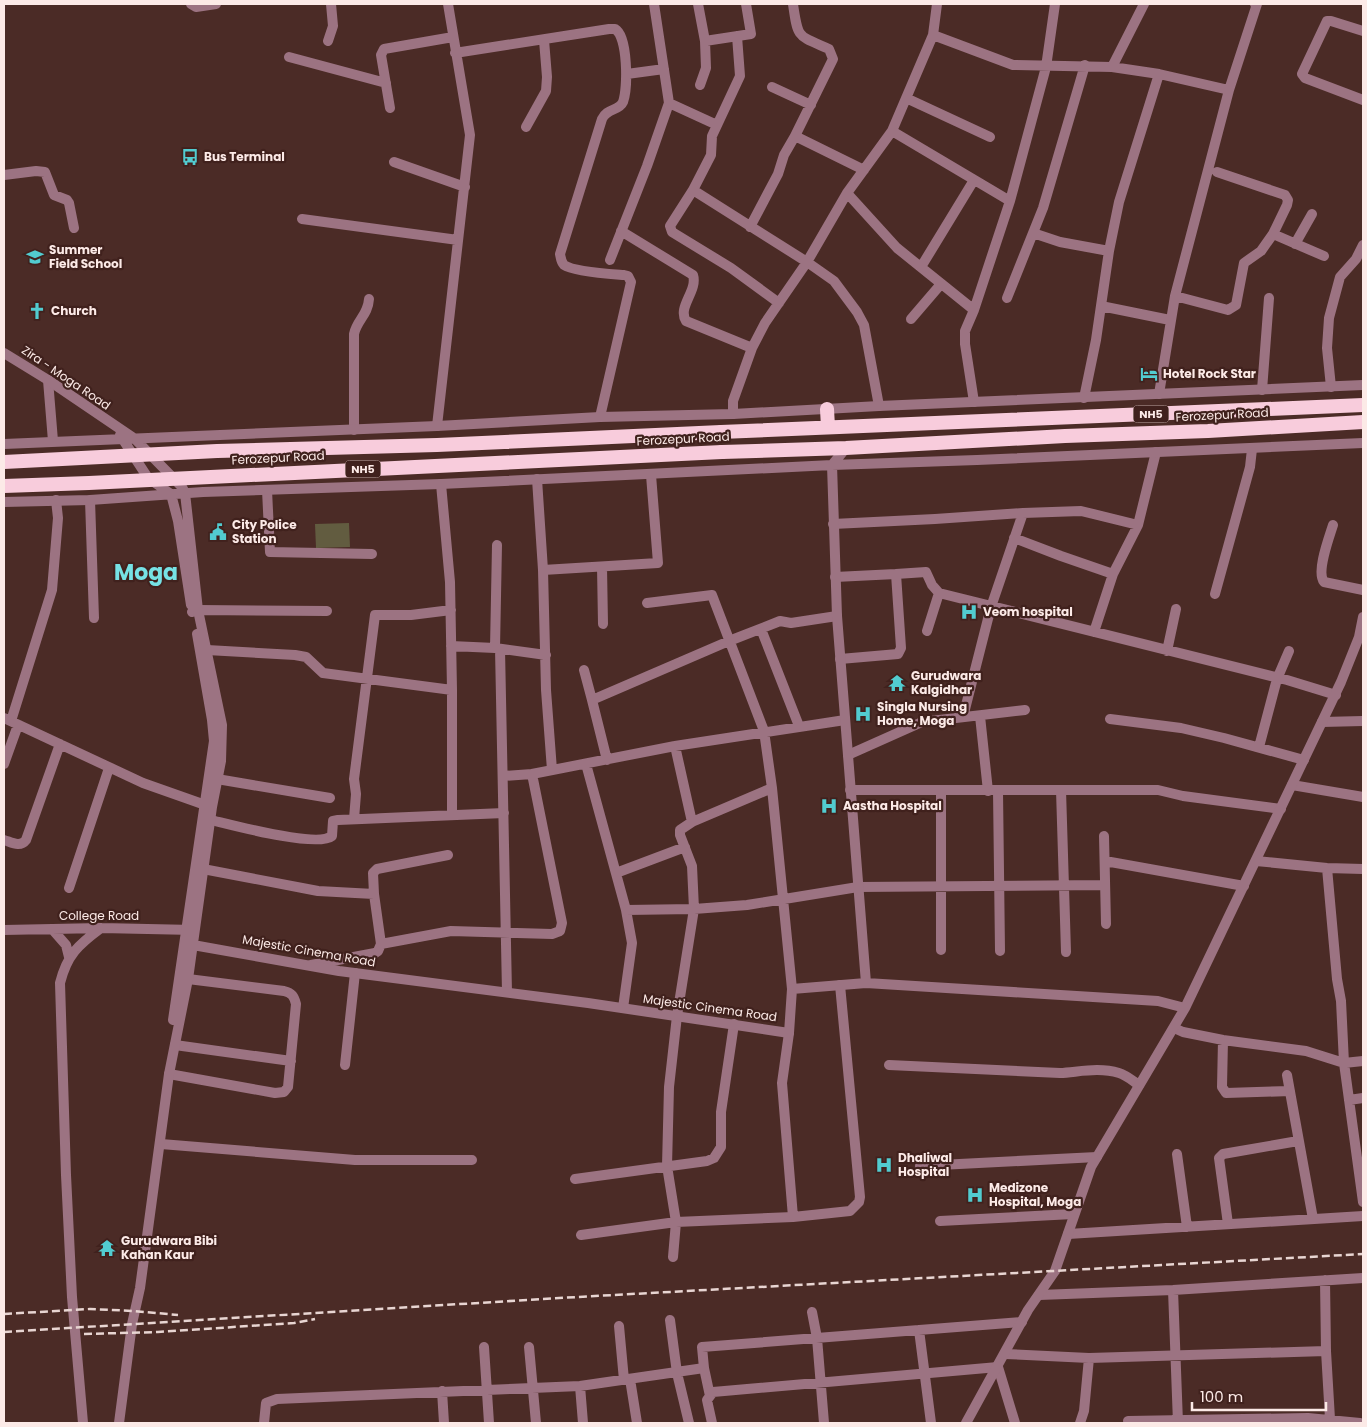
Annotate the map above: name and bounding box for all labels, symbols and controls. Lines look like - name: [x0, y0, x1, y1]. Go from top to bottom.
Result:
- bus stop icon: Bus Terminal: [180, 147, 200, 167]
- place label: Bus Terminal: [204, 148, 285, 165]
- place label: Summer Field School: [49, 241, 122, 272]
- school or university icon: Summer Field School: [25, 247, 45, 267]
- church icon: Church: [27, 301, 47, 321]
- place label: Church: [51, 302, 97, 319]
- street label: Zira - Moga Road: [19, 342, 114, 414]
- hotel icon: Hotel Rock Star: [1139, 364, 1159, 384]
- place label: Hotel Rock Star: [1163, 365, 1256, 382]
- street label: Ferozepur Road: [1175, 404, 1269, 425]
- road number: NH5: [1134, 406, 1168, 422]
- street label: Ferozepur Road: [636, 428, 730, 449]
- street label: Ferozepur Road: [231, 447, 325, 468]
- road number: NH5: [346, 460, 380, 478]
- place label: City Police Station: [232, 516, 297, 547]
- public building icon: City Police Station: [208, 522, 228, 542]
- district label: Moga: [114, 557, 178, 588]
- hospital icon: Veom hospital: [959, 602, 979, 622]
- place label: Veom hospital: [983, 603, 1073, 620]
- place label: Gurudwara Kalgidhar: [911, 667, 981, 698]
- temple icon: Gurudwara Kalgidhar: [887, 673, 907, 693]
- place label: Singla Nursing Home, Moga: [877, 698, 967, 729]
- hospital icon: Singla Nursing Home, Moga: [853, 704, 873, 724]
- hospital icon: Aastha Hospital: [819, 796, 839, 816]
- place label: Aastha Hospital: [843, 797, 942, 814]
- street label: College Road: [59, 907, 139, 924]
- street label: Majestic Cinema Road: [241, 930, 377, 971]
- street label: Majestic Cinema Road: [642, 990, 778, 1025]
- place label: Dhaliwal Hospital: [898, 1149, 952, 1180]
- hospital icon: Dhaliwal Hospital: [874, 1155, 894, 1175]
- place label: Medizone Hospital, Moga: [989, 1179, 1081, 1210]
- hospital icon: Medizone Hospital, Moga: [965, 1185, 985, 1205]
- place label: Gurudwara Bibi Kahan Kaur: [121, 1232, 217, 1263]
- temple icon: Gurudwara Bibi Kahan Kaur: [97, 1238, 117, 1258]
- scale bar: [1192, 1380, 1326, 1412]
- text: 100 m: [1200, 1386, 1243, 1407]

